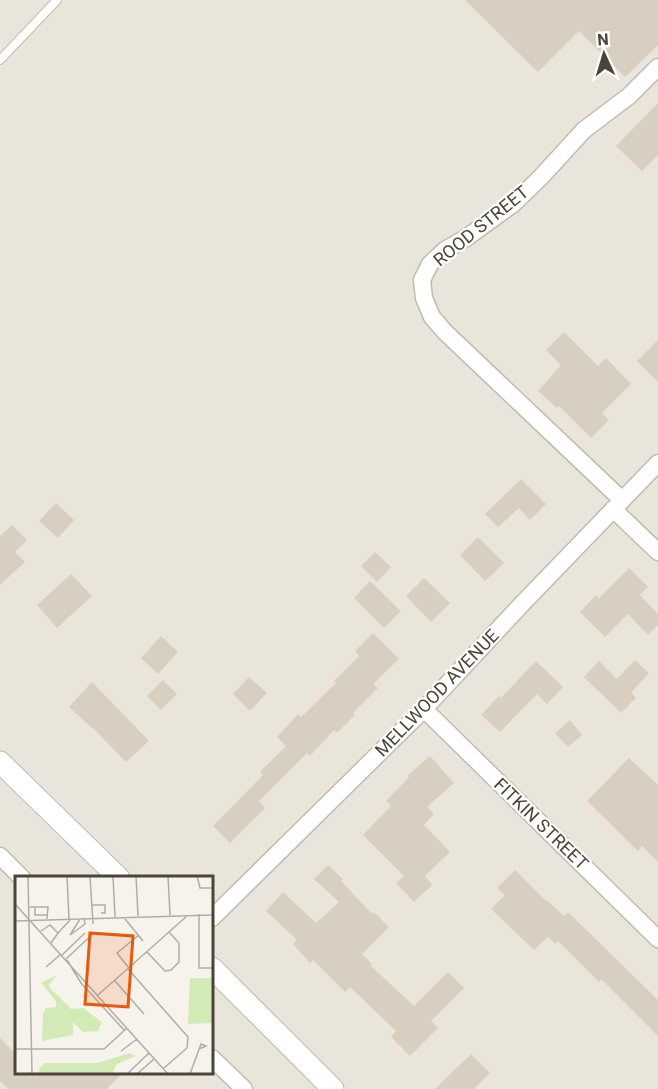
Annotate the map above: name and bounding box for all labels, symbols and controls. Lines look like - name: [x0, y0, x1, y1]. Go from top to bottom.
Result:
- north arrow: [574, 24, 634, 84]
- text: N: [597, 30, 609, 49]
- street label: ROOD STREET: [429, 181, 533, 270]
- street label: MELLWOOD AVENUE: [371, 625, 503, 761]
- street label: FITKIN STREET: [490, 773, 593, 874]
- inset map: [15, 876, 213, 1074]

